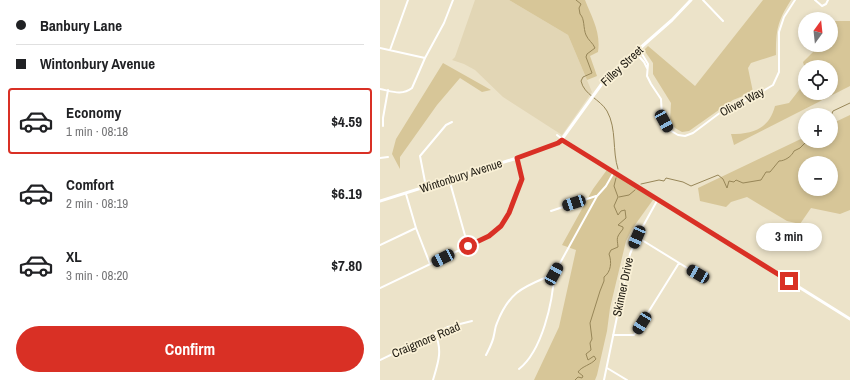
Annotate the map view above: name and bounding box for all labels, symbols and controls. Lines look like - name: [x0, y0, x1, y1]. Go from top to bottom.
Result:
- north arrow: [798, 12, 838, 52]
- map controls: [798, 12, 838, 196]
- text: Banbury Lane: [40, 15, 122, 36]
- street label: Filley Street: [597, 42, 647, 90]
- text: Wintonbury Avenue: [40, 53, 155, 74]
- button: locate: [798, 60, 838, 100]
- street label: Oliver Way: [717, 84, 767, 120]
- text: Economy: [66, 102, 121, 123]
- icon: car: [18, 103, 54, 139]
- car: [653, 108, 675, 134]
- button: +: [798, 108, 838, 148]
- text: $4.59: [331, 111, 362, 132]
- text: 1 min · 08:18: [66, 123, 128, 140]
- street label: Wintonbury Avenue: [418, 155, 504, 197]
- button: −: [798, 156, 838, 196]
- text: Comfort: [66, 174, 114, 195]
- icon: car: [18, 175, 54, 211]
- text: $6.19: [331, 183, 362, 204]
- car: [561, 194, 587, 212]
- text: 2 min · 08:19: [66, 195, 128, 212]
- callout: 3 min: [756, 223, 822, 251]
- car: [627, 224, 647, 250]
- text: 3 min: [775, 228, 803, 245]
- route start: [459, 237, 477, 255]
- text: XL: [66, 246, 82, 267]
- icon: car: [18, 247, 54, 283]
- car: [430, 247, 456, 269]
- text: $7.80: [331, 255, 362, 276]
- street label: Skinner Drive: [609, 256, 637, 318]
- car: [543, 261, 565, 287]
- car: [685, 263, 711, 285]
- text: 3 min · 08:20: [66, 267, 128, 284]
- route end: [780, 272, 798, 290]
- car: [631, 310, 653, 336]
- street label: Craigmore Road: [389, 318, 463, 362]
- button: Confirm: [16, 326, 364, 372]

